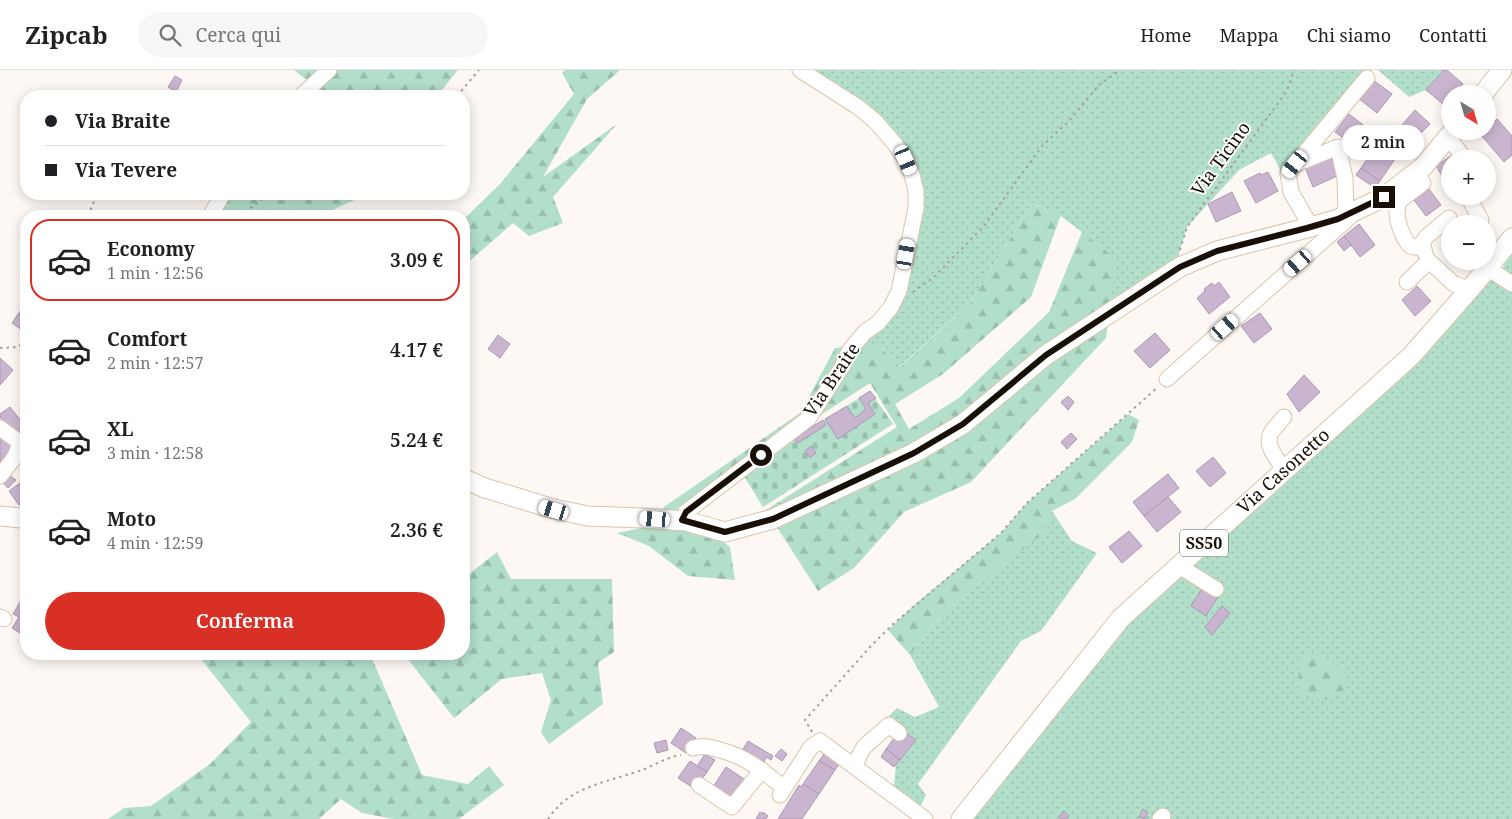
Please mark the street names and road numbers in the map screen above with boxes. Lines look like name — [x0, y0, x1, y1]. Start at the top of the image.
street label: Via Ticino — [1185, 117, 1255, 200]
street label: Via Braite — [798, 338, 865, 421]
street label: Via Casonetto — [1232, 422, 1334, 518]
road number: SS50 — [1180, 529, 1228, 556]

